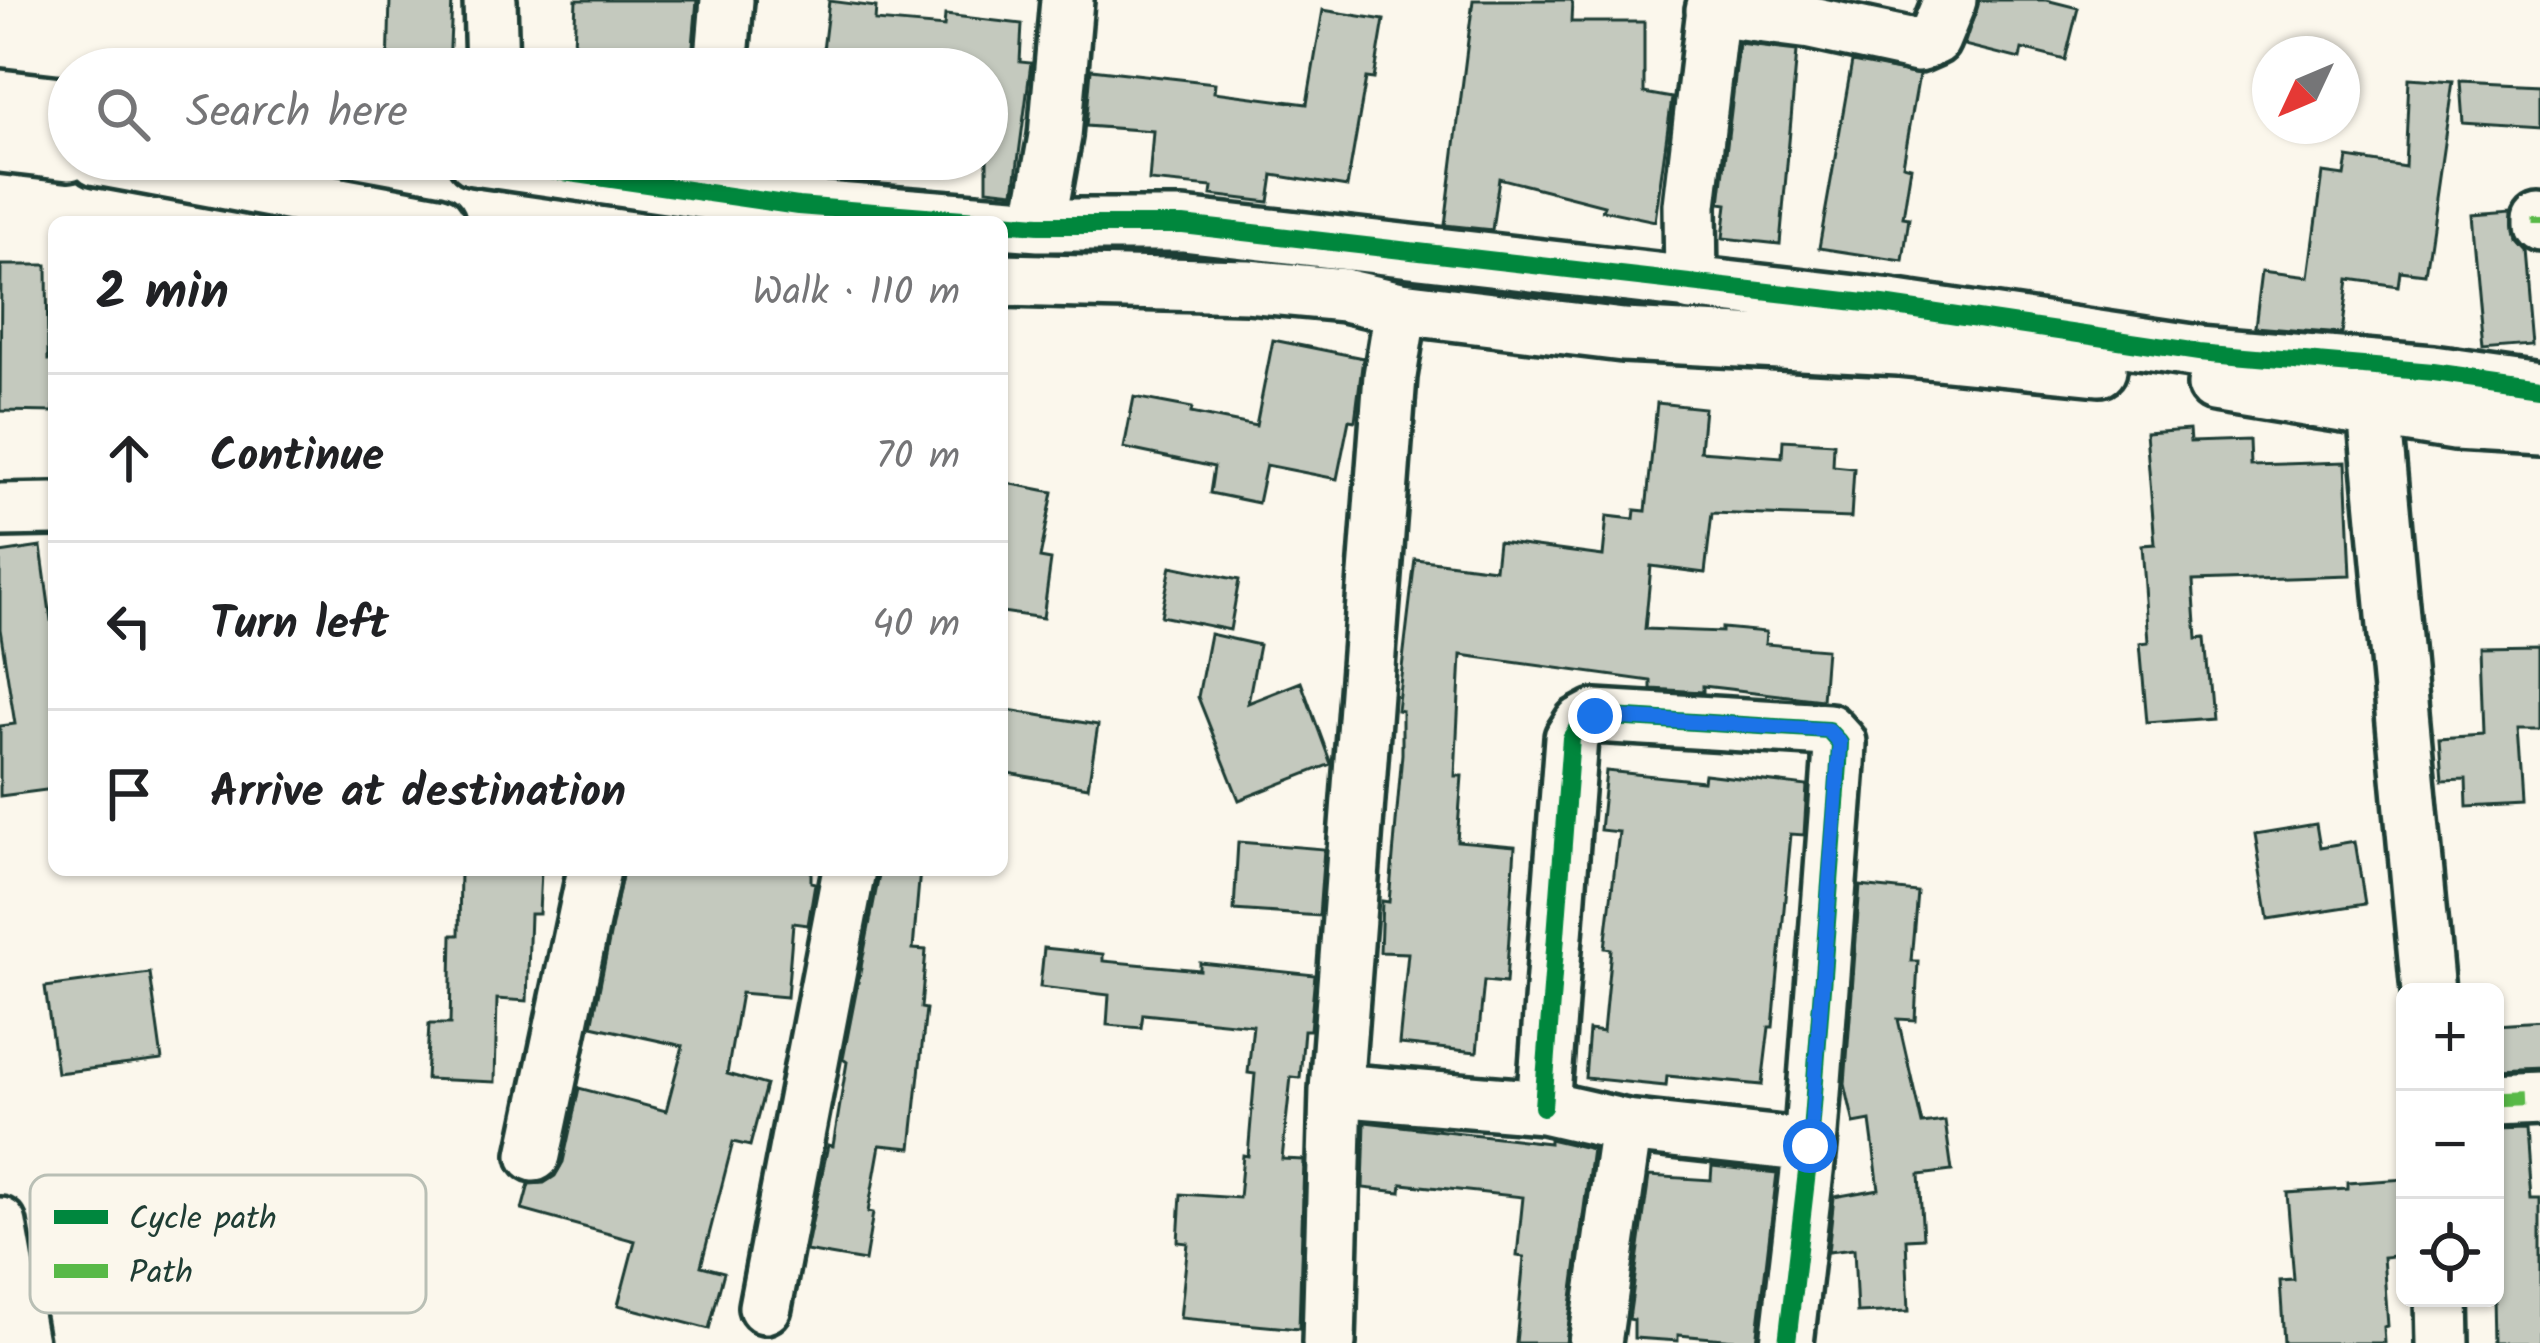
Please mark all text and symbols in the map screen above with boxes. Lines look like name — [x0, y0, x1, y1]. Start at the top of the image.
north arrow — [2252, 36, 2360, 144]
search box — [48, 48, 1008, 180]
text: Search here — [186, 78, 408, 150]
icon: search — [90, 81, 156, 147]
text: 2 min — [96, 254, 229, 335]
text: Walk · 110 m — [752, 263, 960, 325]
text: Continue — [210, 422, 384, 494]
icon: ahead — [96, 425, 162, 491]
text: 70 m — [876, 427, 960, 489]
text: Turn left — [210, 590, 389, 662]
icon: left — [96, 593, 162, 659]
text: 40 m — [872, 595, 960, 657]
route end — [1568, 689, 1622, 743]
text: Arrive at destination — [210, 758, 626, 830]
icon: arrive — [96, 761, 162, 827]
map controls — [2396, 983, 2504, 1307]
button: + — [2396, 983, 2504, 1091]
button: − — [2396, 1091, 2504, 1199]
route start — [1783, 1119, 1837, 1173]
legend — [30, 1175, 426, 1313]
text: Cycle path — [129, 1194, 277, 1247]
button: locate — [2396, 1199, 2504, 1307]
text: Path — [129, 1248, 193, 1301]

